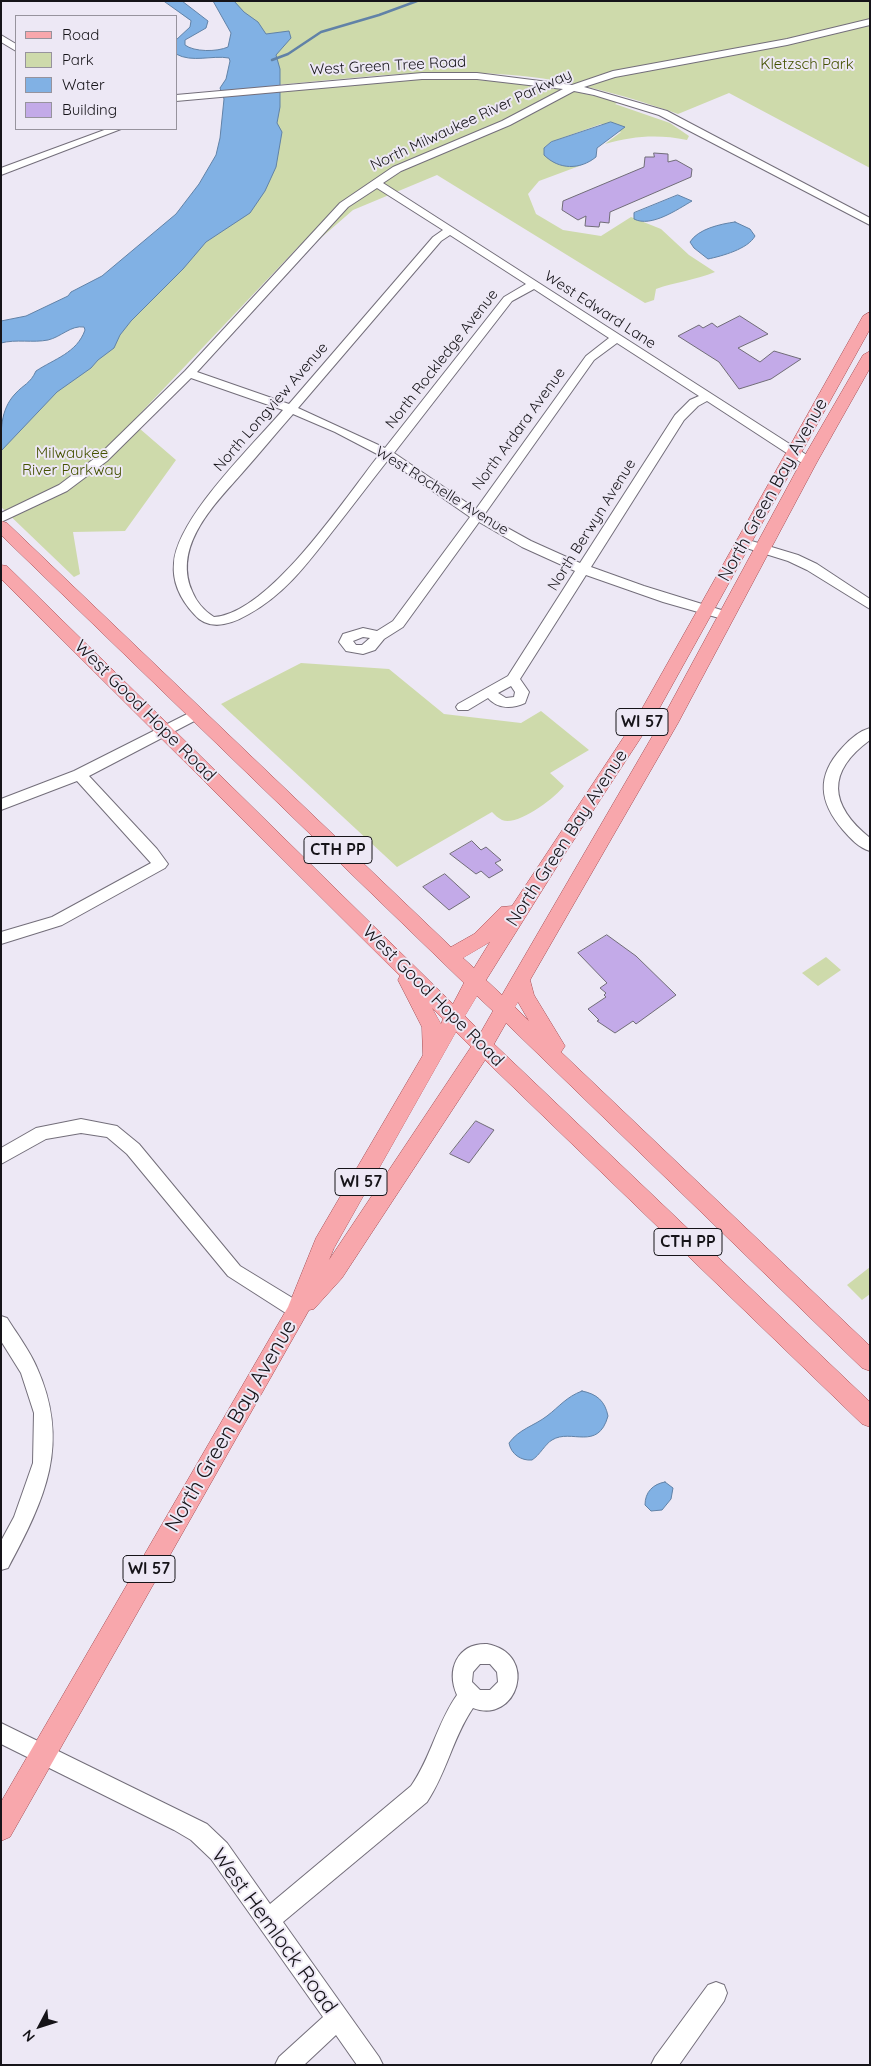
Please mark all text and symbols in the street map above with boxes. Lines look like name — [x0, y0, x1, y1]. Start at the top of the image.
legend — [15, 15, 178, 130]
text: Road — [62, 25, 99, 44]
text: Park — [62, 50, 94, 69]
street label: West Green Tree Road — [309, 53, 467, 79]
park label: Kletzsch Park — [760, 55, 854, 73]
street label: North Milwaukee River Parkway — [367, 65, 575, 175]
text: Water — [62, 75, 105, 94]
text: Building — [62, 100, 117, 119]
street label: West Edward Lane — [541, 267, 659, 353]
street label: North Rockledge Avenue — [382, 286, 502, 432]
street label: North Longview Avenue — [210, 339, 332, 475]
street label: North Ardara Avenue — [469, 364, 569, 494]
street label: North Green Bay Avenue — [714, 395, 832, 585]
street label: West Rochelle Avenue — [372, 443, 512, 539]
park label: Milwaukee River Parkway — [22, 444, 122, 479]
street label: North Berwyn Avenue — [544, 456, 640, 594]
street label: West Good Hope Road — [70, 636, 220, 786]
road number: WI 57 — [616, 709, 668, 736]
street label: North Green Bay Avenue — [502, 746, 632, 930]
road number: CTH PP — [304, 836, 372, 864]
street label: West Good Hope Road — [358, 921, 508, 1071]
road number: WI 57 — [335, 1168, 387, 1196]
road number: CTH PP — [654, 1228, 722, 1256]
street label: North Green Bay Avenue — [160, 1316, 302, 1536]
road number: WI 57 — [123, 1556, 175, 1582]
street label: West Hemlock Road — [206, 1844, 342, 2018]
north arrow — [15, 2001, 65, 2051]
text: N — [18, 2026, 39, 2045]

